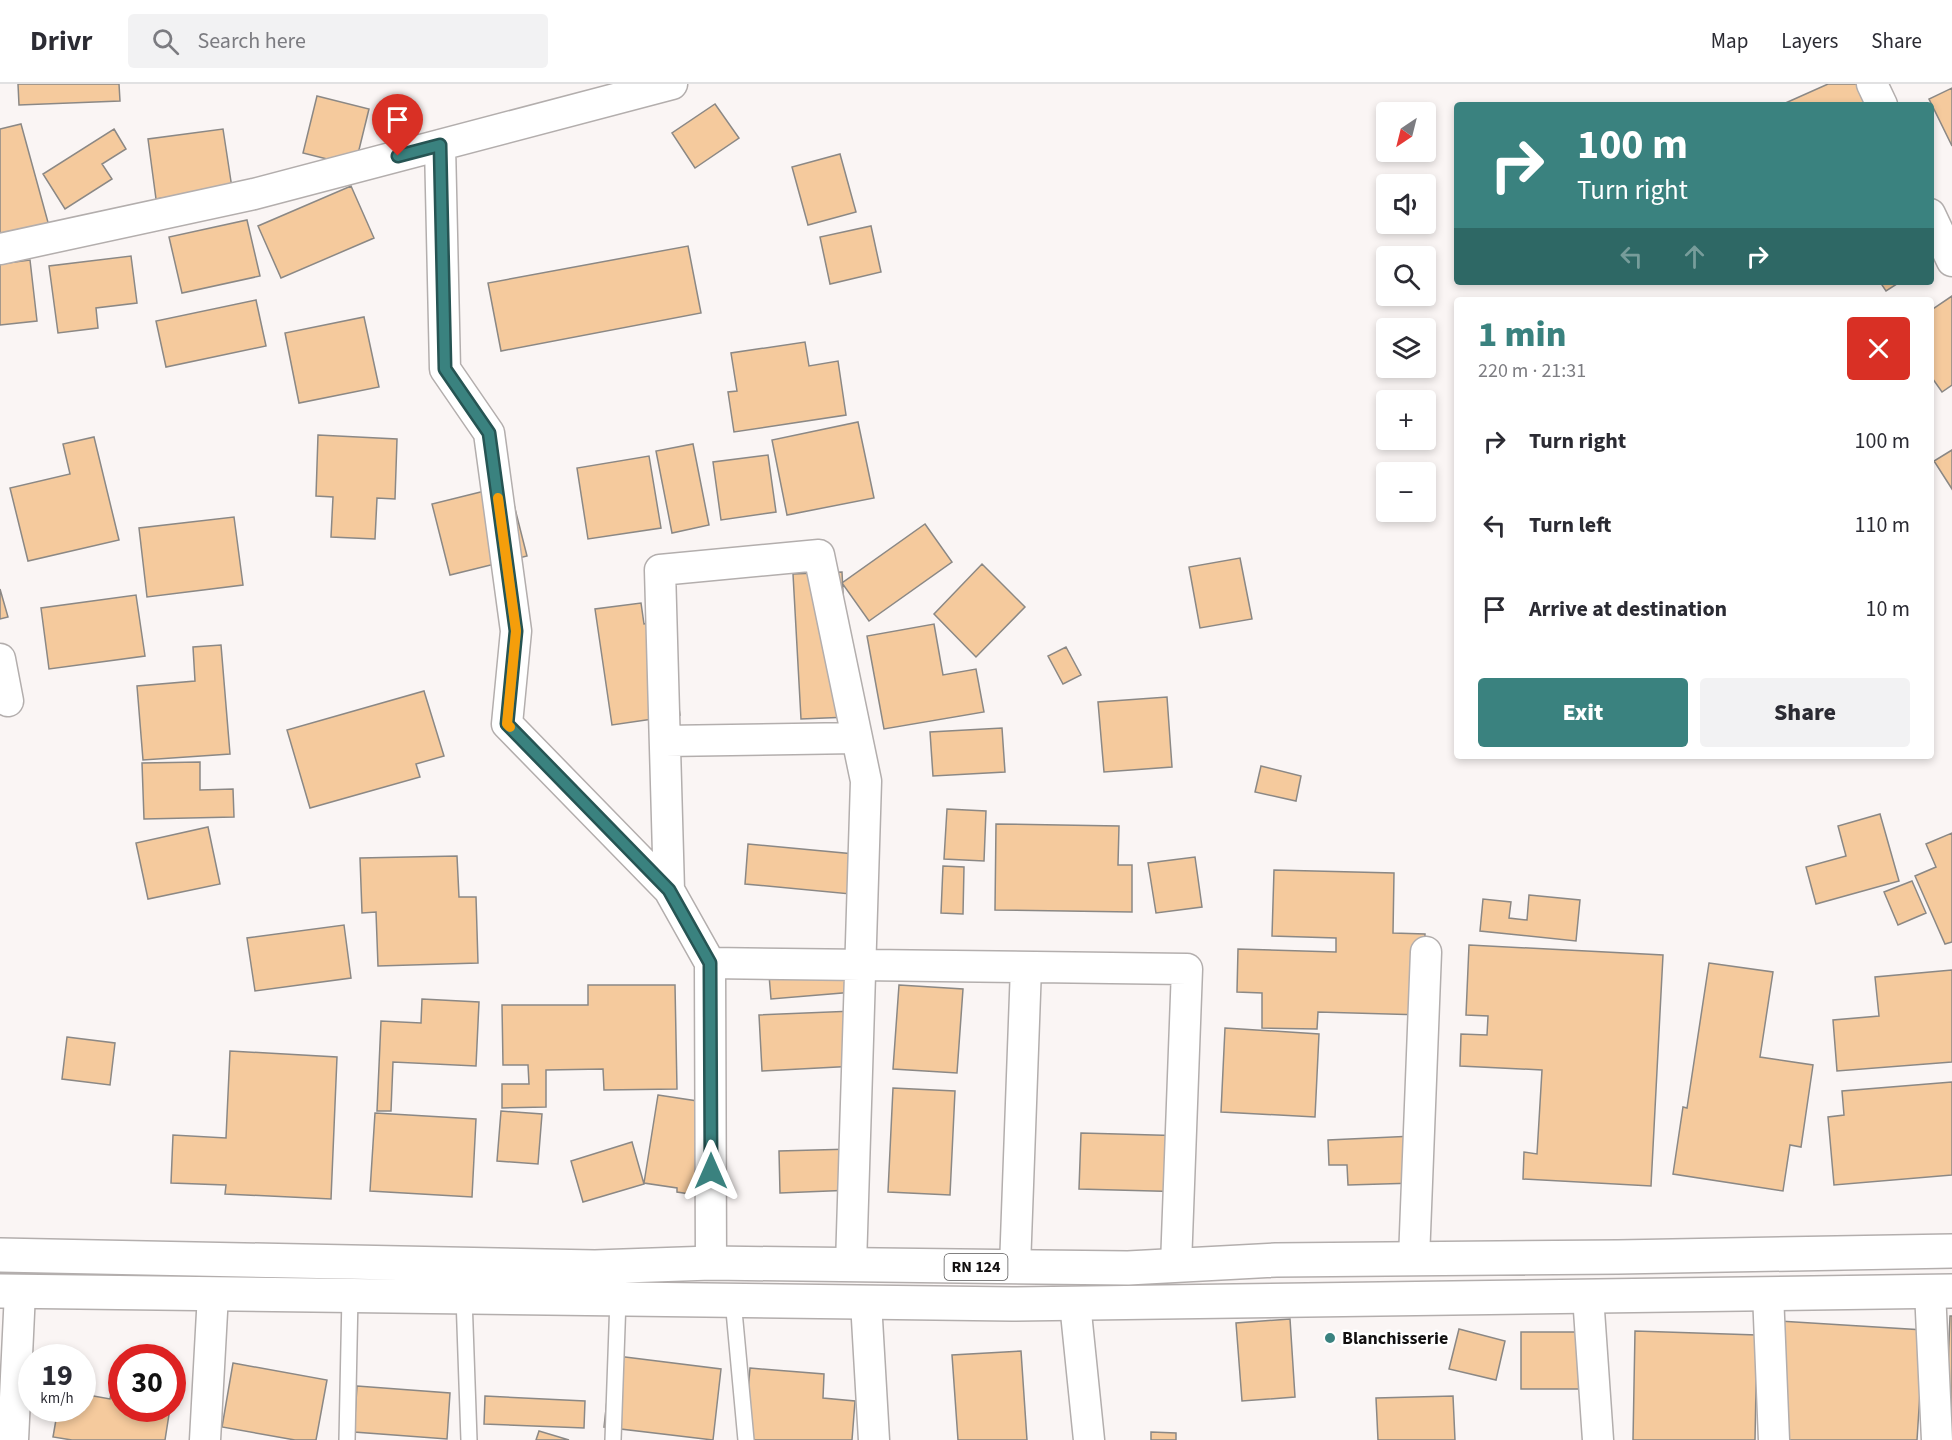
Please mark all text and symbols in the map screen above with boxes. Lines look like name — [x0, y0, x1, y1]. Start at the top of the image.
search box — [128, 14, 548, 68]
text: Drivr — [30, 21, 92, 61]
icon: search — [149, 25, 182, 58]
text: Search here — [197, 25, 306, 57]
text: Map — [1711, 26, 1748, 56]
text: Layers — [1781, 26, 1838, 56]
text: Share — [1871, 26, 1922, 56]
pin — [372, 94, 423, 156]
north arrow — [1376, 102, 1436, 162]
map controls — [1376, 102, 1436, 522]
icon: arrive — [381, 103, 414, 136]
text: 100 m — [1577, 115, 1688, 175]
icon: right — [1478, 126, 1556, 204]
text: Turn right — [1577, 171, 1688, 210]
button: sound — [1376, 174, 1436, 234]
icon: left — [1615, 240, 1648, 273]
icon: ahead — [1678, 240, 1711, 273]
icon: right — [1741, 240, 1774, 273]
button: search — [1376, 246, 1436, 306]
text: 1 min — [1478, 309, 1566, 360]
button: close — [1847, 317, 1910, 380]
button: layers — [1376, 318, 1436, 378]
text: 220 m · 21:31 — [1478, 357, 1586, 385]
button: + — [1376, 390, 1436, 450]
icon: right — [1478, 425, 1511, 458]
text: Turn right — [1529, 425, 1626, 457]
text: 100 m — [1855, 425, 1910, 457]
button: − — [1376, 462, 1436, 522]
icon: left — [1478, 509, 1511, 542]
text: Turn left — [1529, 509, 1611, 541]
text: 110 m — [1855, 509, 1910, 541]
icon: arrive — [1478, 593, 1511, 626]
text: Arrive at destination — [1529, 593, 1727, 625]
text: 10 m — [1865, 593, 1910, 625]
button: Exit — [1478, 678, 1688, 747]
button: Share — [1700, 678, 1910, 747]
position arrow — [679, 1139, 743, 1203]
road number: RN 124 — [944, 1254, 1008, 1280]
place label: Blanchisserie — [1342, 1326, 1448, 1351]
marker: Blanchisserie — [1323, 1331, 1337, 1345]
speed limit sign: 30 — [108, 1344, 186, 1422]
text: 19 — [41, 1354, 73, 1397]
text: km/h — [40, 1388, 74, 1409]

